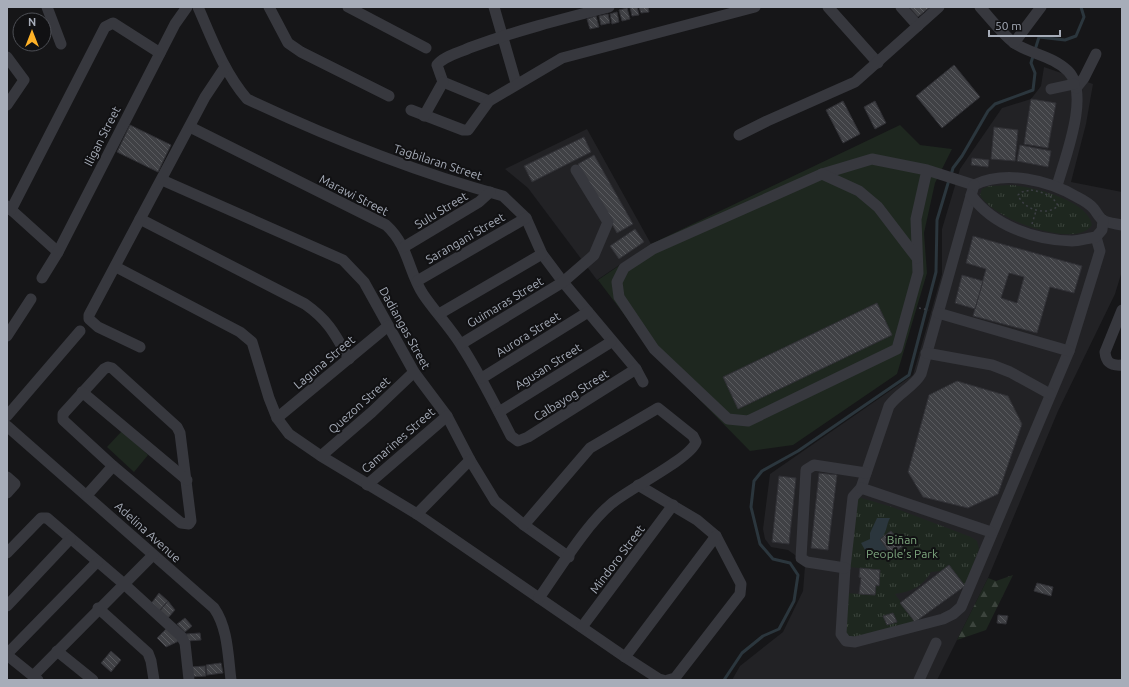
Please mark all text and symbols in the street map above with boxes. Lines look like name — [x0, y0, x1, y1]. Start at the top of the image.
north arrow — [12, 12, 52, 52]
scale bar — [989, 12, 1060, 38]
text: N — [28, 16, 36, 28]
text: 50 m — [995, 19, 1022, 32]
street label: Iligan Street — [81, 104, 123, 168]
street label: Tagbilaran Street — [392, 142, 484, 183]
street label: Marawi Street — [317, 172, 391, 218]
street label: Sulu Street — [412, 189, 470, 231]
street label: Sarangani Street — [423, 210, 507, 266]
street label: Guimaras Street — [465, 274, 546, 330]
street label: Dadiangas Street — [377, 285, 433, 372]
street label: Aurora Street — [494, 309, 563, 359]
street label: Laguna Street — [291, 333, 357, 391]
street label: Agusan Street — [512, 340, 584, 392]
street label: Calbayog Street — [531, 367, 611, 423]
street label: Quezon Street — [326, 374, 393, 436]
street label: Camarines Street — [359, 405, 437, 475]
street label: Adelina Avenue — [113, 499, 183, 565]
street label: Mindoro Street — [587, 522, 647, 596]
park label: Biñan People's Park — [866, 533, 938, 560]

